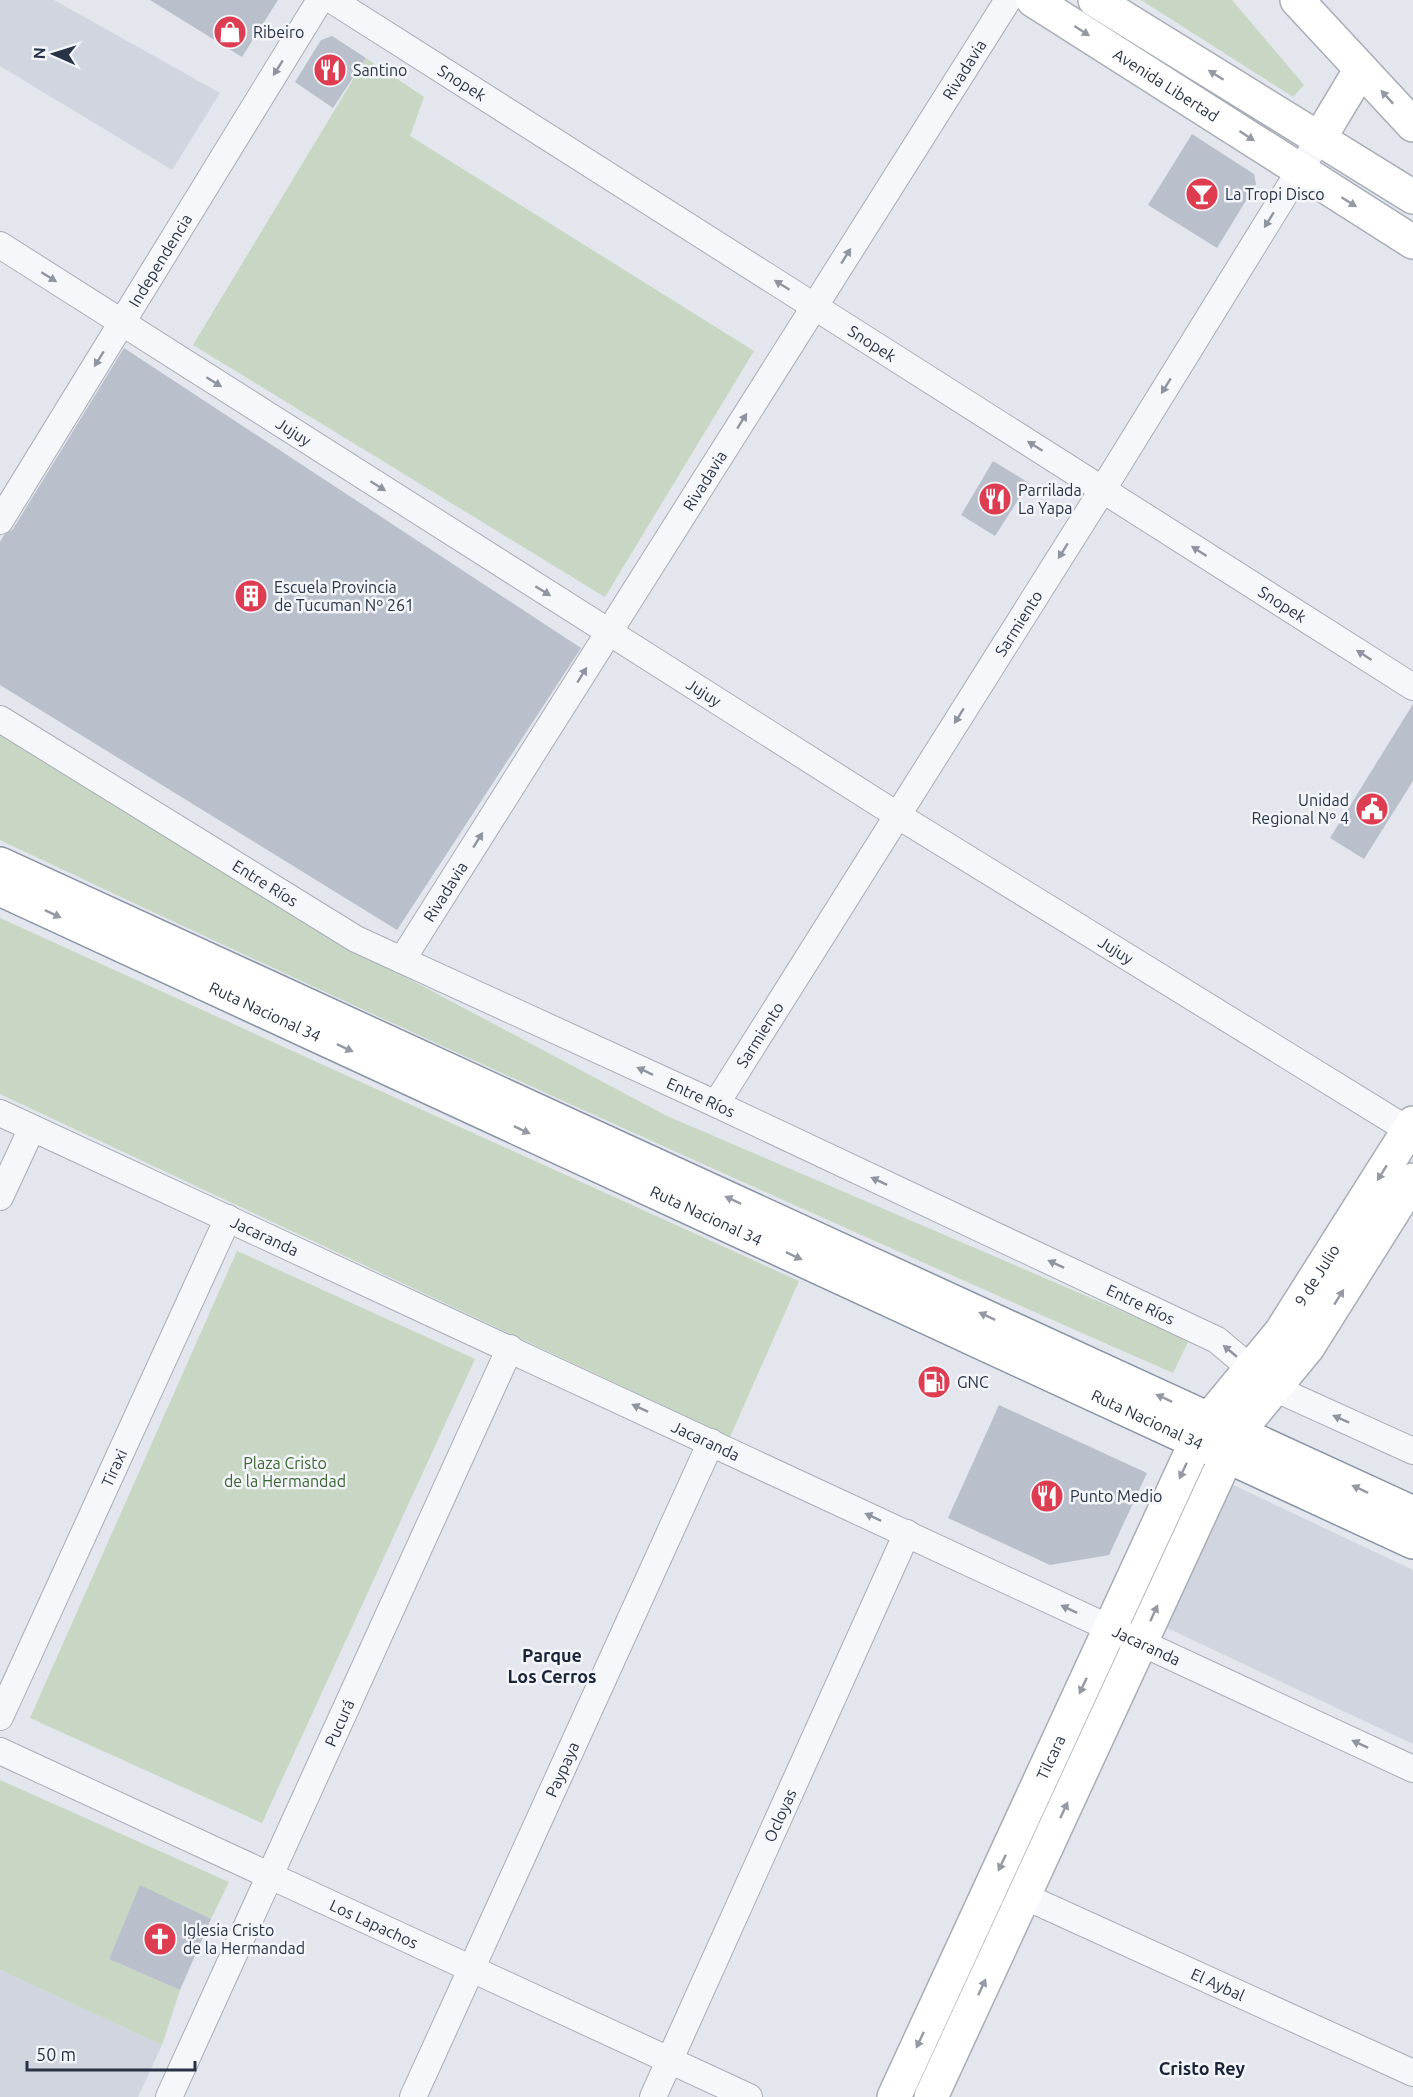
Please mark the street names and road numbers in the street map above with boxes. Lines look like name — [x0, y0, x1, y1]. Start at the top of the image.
street label: Rivadavia — [938, 36, 990, 103]
street label: Avenida Libertad — [1110, 45, 1222, 125]
street label: Snopek — [435, 61, 489, 104]
street label: Independencia — [125, 210, 195, 310]
street label: Snopek — [845, 321, 899, 365]
street label: Jujuy — [273, 414, 315, 450]
street label: Rivadavia — [679, 447, 730, 514]
street label: Snopek — [1255, 582, 1310, 626]
street label: Sarmiento — [991, 587, 1046, 659]
street label: Jujuy — [683, 675, 725, 710]
street label: Entre Ríos — [230, 856, 301, 910]
street label: Rivadavia — [420, 858, 471, 925]
street label: Jujuy — [1095, 932, 1137, 968]
street label: Ruta Nacional 34 — [206, 978, 324, 1045]
street label: Sarmiento — [732, 998, 787, 1071]
street label: Entre Ríos — [664, 1074, 738, 1121]
street label: Ruta Nacional 34 — [648, 1182, 765, 1249]
street label: Jacaranda — [228, 1212, 302, 1259]
street label: 9 de Julio — [1291, 1241, 1343, 1309]
street label: Entre Ríos — [1104, 1280, 1178, 1328]
street label: Ruta Nacional 34 — [1089, 1386, 1206, 1453]
street label: Jacaranda — [669, 1417, 742, 1464]
street label: Tiraxi — [97, 1446, 130, 1489]
street label: Jacaranda — [1110, 1622, 1183, 1669]
street label: Pucurá — [321, 1697, 358, 1749]
street label: Tilcara — [1033, 1732, 1069, 1783]
street label: Paypaya — [542, 1739, 582, 1800]
street label: Ocloyas — [760, 1786, 800, 1845]
street label: Los Lapachos — [327, 1896, 421, 1952]
street label: El Aybal — [1188, 1964, 1247, 2004]

